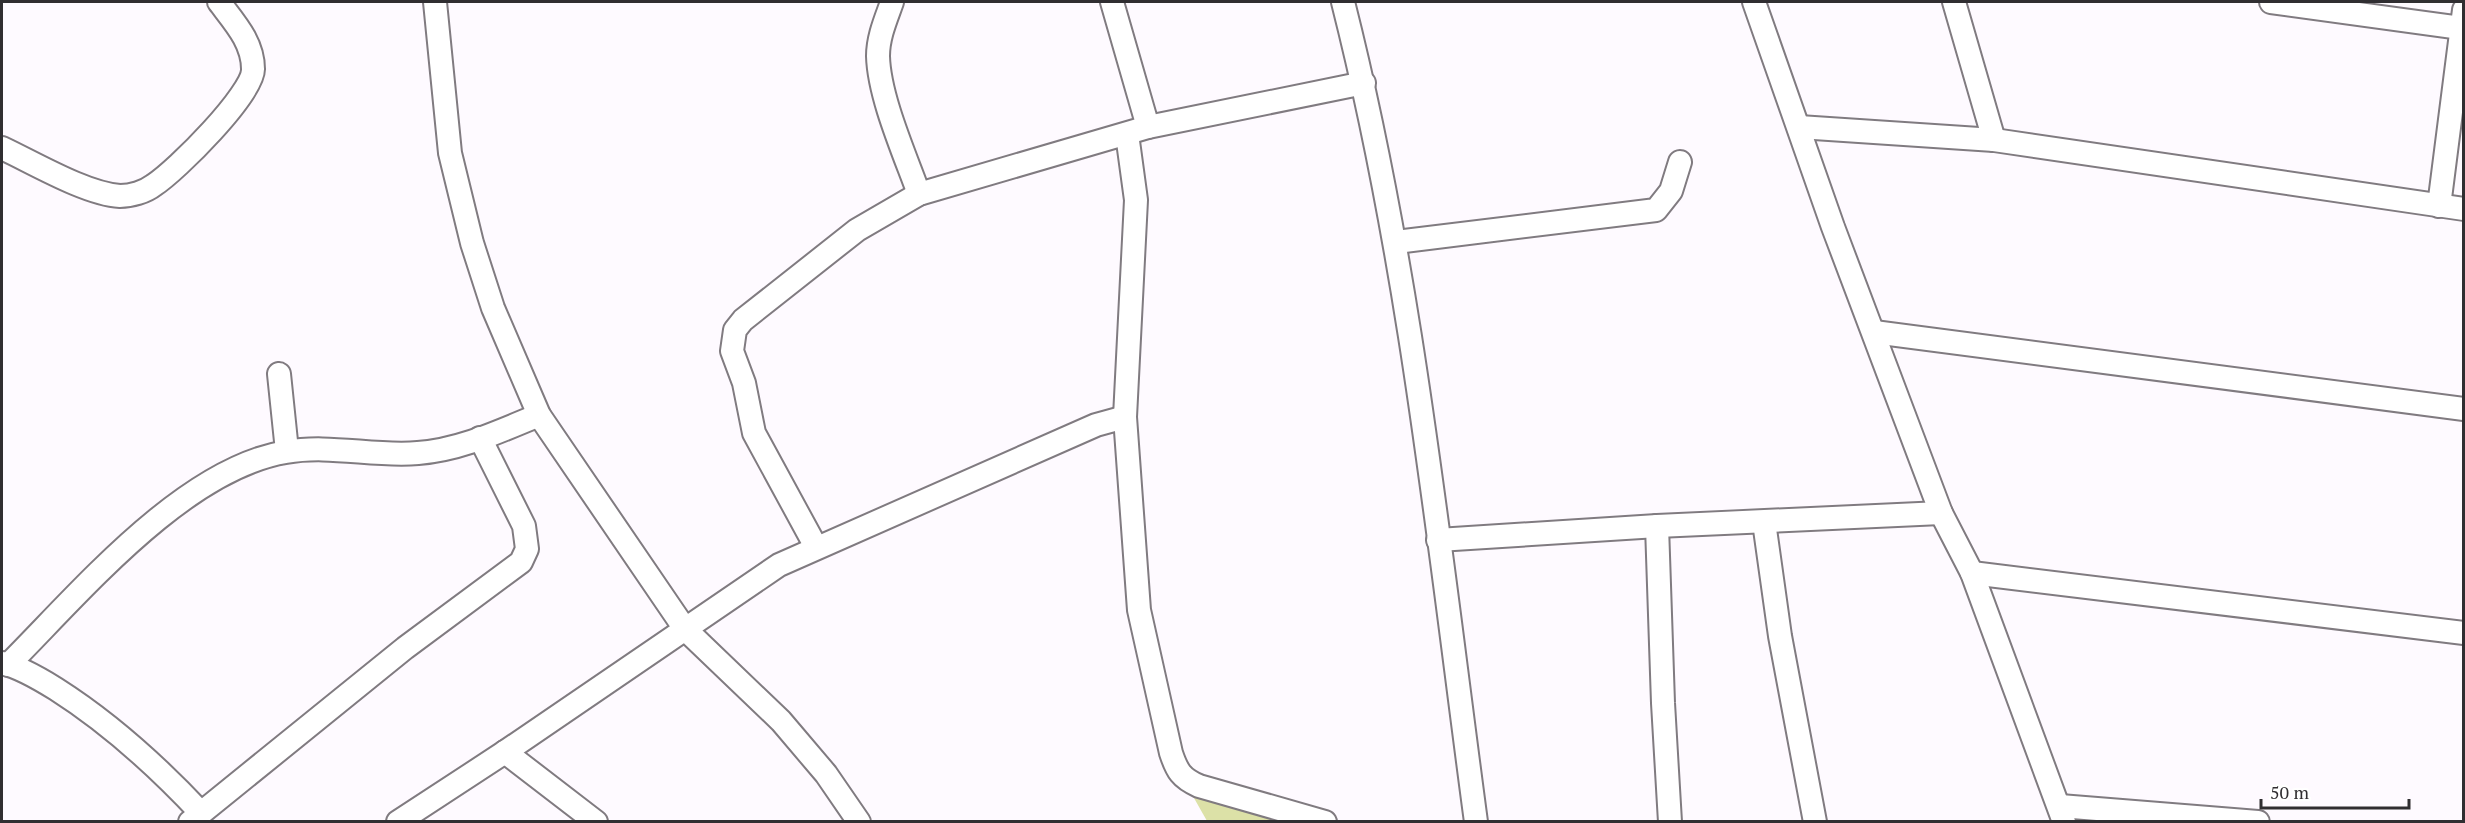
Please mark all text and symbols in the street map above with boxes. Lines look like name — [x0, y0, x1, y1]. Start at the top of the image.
scale bar — [2261, 772, 2410, 810]
text: 50 m — [2270, 780, 2310, 804]

